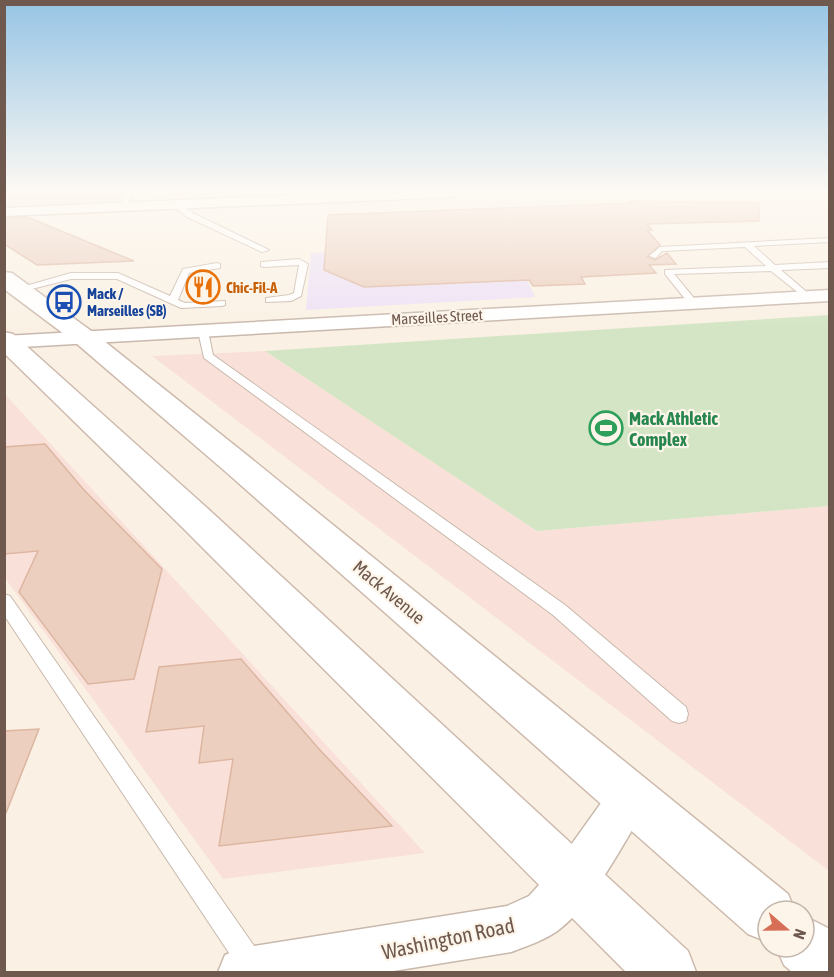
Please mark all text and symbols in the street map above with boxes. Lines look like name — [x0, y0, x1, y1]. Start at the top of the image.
restaurant icon: Chic-Fil-A — [185, 269, 221, 305]
place label: Chic-Fil-A — [226, 279, 278, 296]
bus stop icon: Mack / Marseilles (SB) — [46, 284, 82, 320]
place label: Mack / Marseilles (SB) — [87, 285, 167, 319]
street label: Marseilles Street — [391, 306, 483, 328]
place label: Mack Athletic Complex — [629, 408, 718, 450]
sports icon: Mack Athletic Complex — [588, 410, 624, 446]
street label: Mack Avenue — [349, 556, 429, 628]
north arrow — [756, 899, 816, 959]
street label: Washington Road — [380, 912, 516, 964]
text: N — [790, 927, 810, 942]

